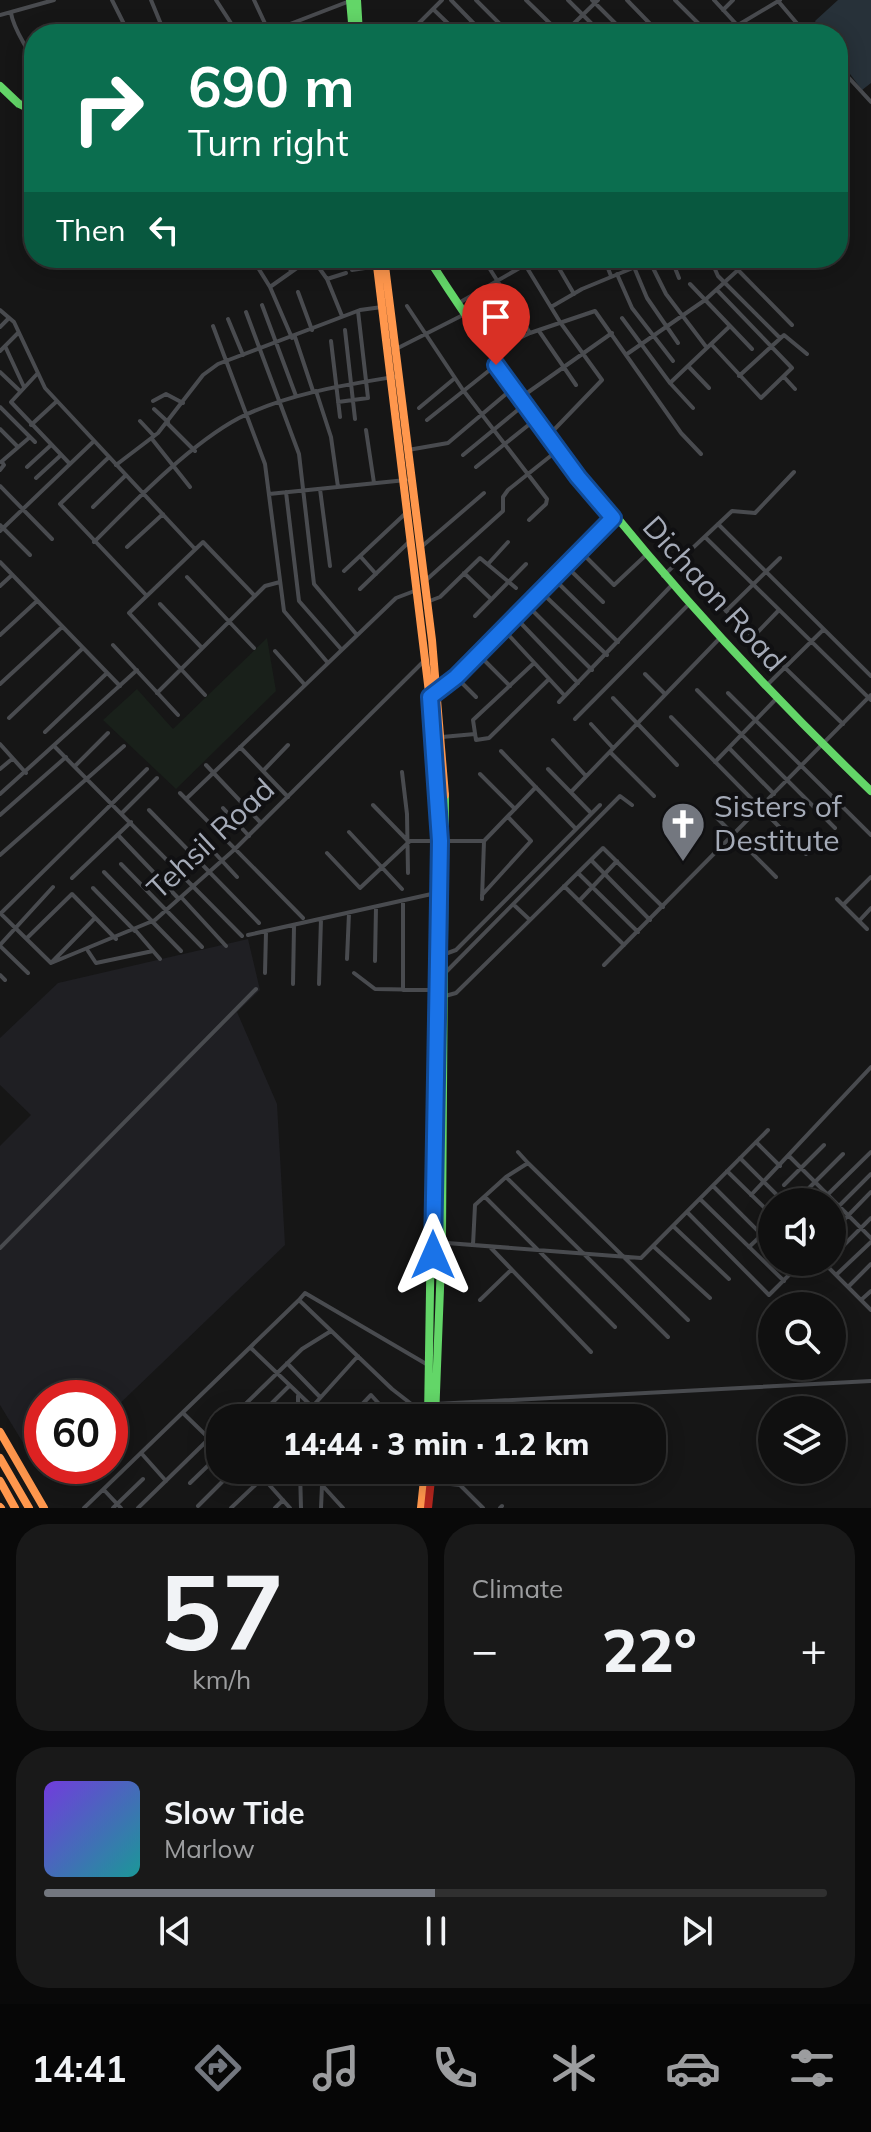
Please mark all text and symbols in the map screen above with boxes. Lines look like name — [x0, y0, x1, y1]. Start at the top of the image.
text: 690 m — [188, 51, 355, 121]
icon: right — [56, 56, 160, 160]
text: Turn right — [188, 120, 349, 165]
icon: left — [142, 208, 186, 252]
text: Then — [56, 211, 126, 249]
pin — [462, 283, 530, 365]
icon: arrive — [474, 295, 518, 339]
street label: Dichaon Road — [635, 508, 794, 679]
street label: Tehsil Road — [139, 770, 282, 907]
place label: Sisters of Destitute — [714, 787, 843, 859]
church icon: Sisters of Destitute — [659, 800, 707, 863]
map controls — [758, 1188, 846, 1484]
button: sound — [758, 1188, 846, 1276]
position arrow — [391, 1213, 475, 1297]
button: search — [758, 1292, 846, 1380]
speed limit sign: 60 — [24, 1380, 128, 1484]
button: layers — [758, 1396, 846, 1484]
text: 14:44 · 3 min · 1.2 km — [283, 1425, 589, 1463]
text: 57 — [159, 1545, 284, 1676]
text: Climate — [472, 1572, 563, 1605]
text: 22° — [602, 1612, 697, 1687]
text: − — [472, 1622, 498, 1677]
text: + — [801, 1622, 827, 1677]
text: km/h — [192, 1663, 251, 1696]
text: Slow Tide — [164, 1794, 305, 1832]
text: Marlow — [164, 1832, 255, 1865]
icon: previous — [153, 1909, 197, 1953]
icon: pause — [414, 1909, 458, 1953]
icon: next — [675, 1909, 719, 1953]
icon: directions — [190, 2040, 246, 2096]
icon: music — [308, 2040, 364, 2096]
icon: phone — [427, 2040, 483, 2096]
icon: climate — [546, 2040, 602, 2096]
icon: car — [665, 2040, 721, 2096]
icon: filters — [784, 2040, 840, 2096]
text: 14:41 — [31, 2046, 127, 2091]

